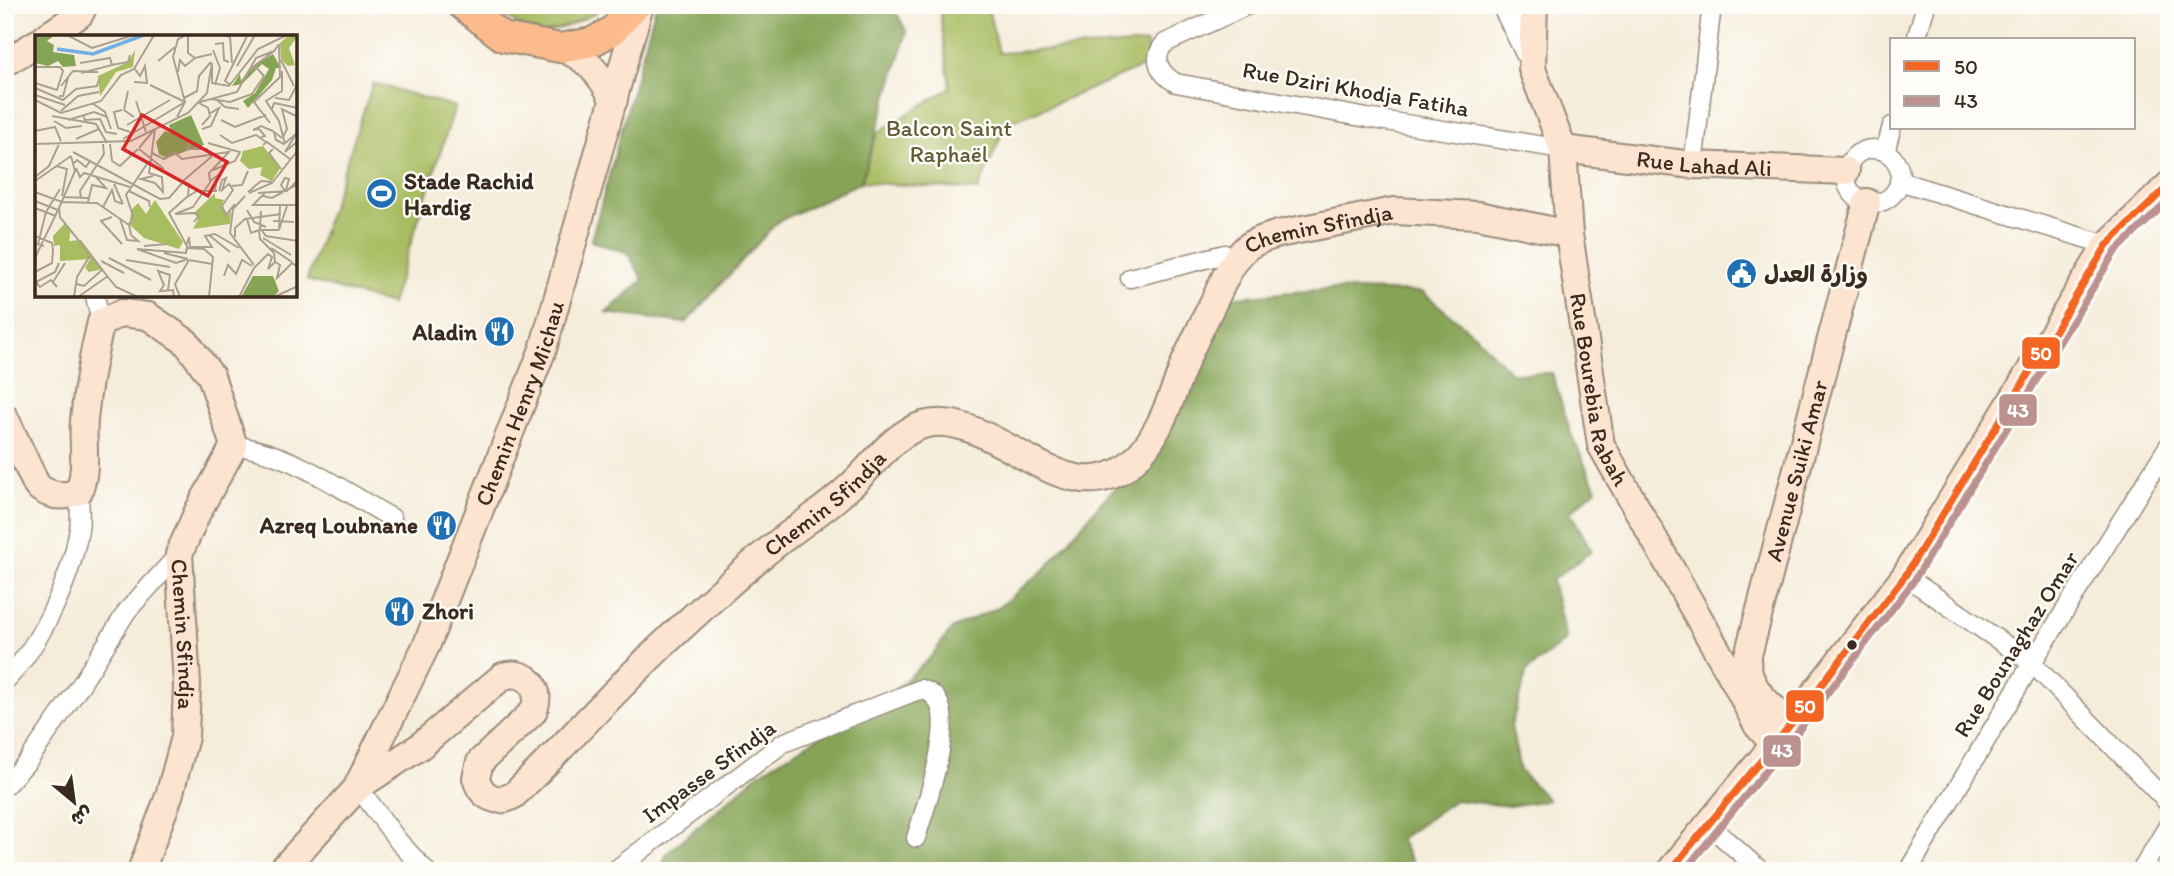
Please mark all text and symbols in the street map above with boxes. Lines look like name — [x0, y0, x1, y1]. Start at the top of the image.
inset map — [35, 35, 298, 298]
legend — [1890, 38, 2136, 130]
text: 50 — [1954, 54, 1978, 79]
street label: Rue Dziri Khodja Fatiha — [1241, 55, 1471, 123]
text: 43 — [1954, 88, 1978, 113]
park label: Balcon Saint Raphaël — [886, 114, 1012, 168]
street label: Rue Lahad Ali — [1635, 144, 1772, 182]
place label: Stade Rachid Hardig — [404, 167, 534, 221]
sports icon: Stade Rachid Hardig — [364, 177, 398, 211]
street label: Chemin Sfindja — [1239, 198, 1395, 260]
public building icon: وزارة العدل — [1724, 257, 1758, 291]
place label: وزارة العدل — [1764, 260, 1868, 289]
street label: Rue Bourebia Rabah — [1564, 291, 1636, 491]
street label: Chemin Henry Michau — [469, 297, 570, 510]
restaurant icon: Aladin — [483, 315, 517, 349]
place label: Aladin — [412, 318, 478, 346]
line badge: 50 — [2021, 336, 2061, 370]
text: 50 — [2030, 342, 2052, 365]
street label: Avenue Suiki Amar — [1759, 377, 1834, 564]
line badge: 43 — [1998, 393, 2038, 427]
text: 43 — [2007, 399, 2029, 422]
street label: Chemin Sfindja — [758, 444, 892, 562]
restaurant icon: Azreq Loubnane — [424, 508, 458, 542]
place label: Azreq Loubnane — [259, 511, 418, 539]
street label: Rue Bounaghaz Omar — [1947, 546, 2085, 742]
street label: Chemin Sfindja — [165, 558, 201, 710]
restaurant icon: Zhori — [382, 594, 416, 628]
place label: Zhori — [422, 597, 474, 625]
unlabelled marker — [1845, 638, 1859, 652]
line badge: 50 — [1785, 689, 1825, 723]
text: 50 — [1794, 695, 1816, 718]
street label: Impasse Sfindja — [637, 713, 781, 829]
line badge: 43 — [1762, 734, 1802, 768]
text: 43 — [1771, 739, 1793, 762]
north arrow — [38, 768, 108, 838]
text: ش — [67, 801, 97, 832]

